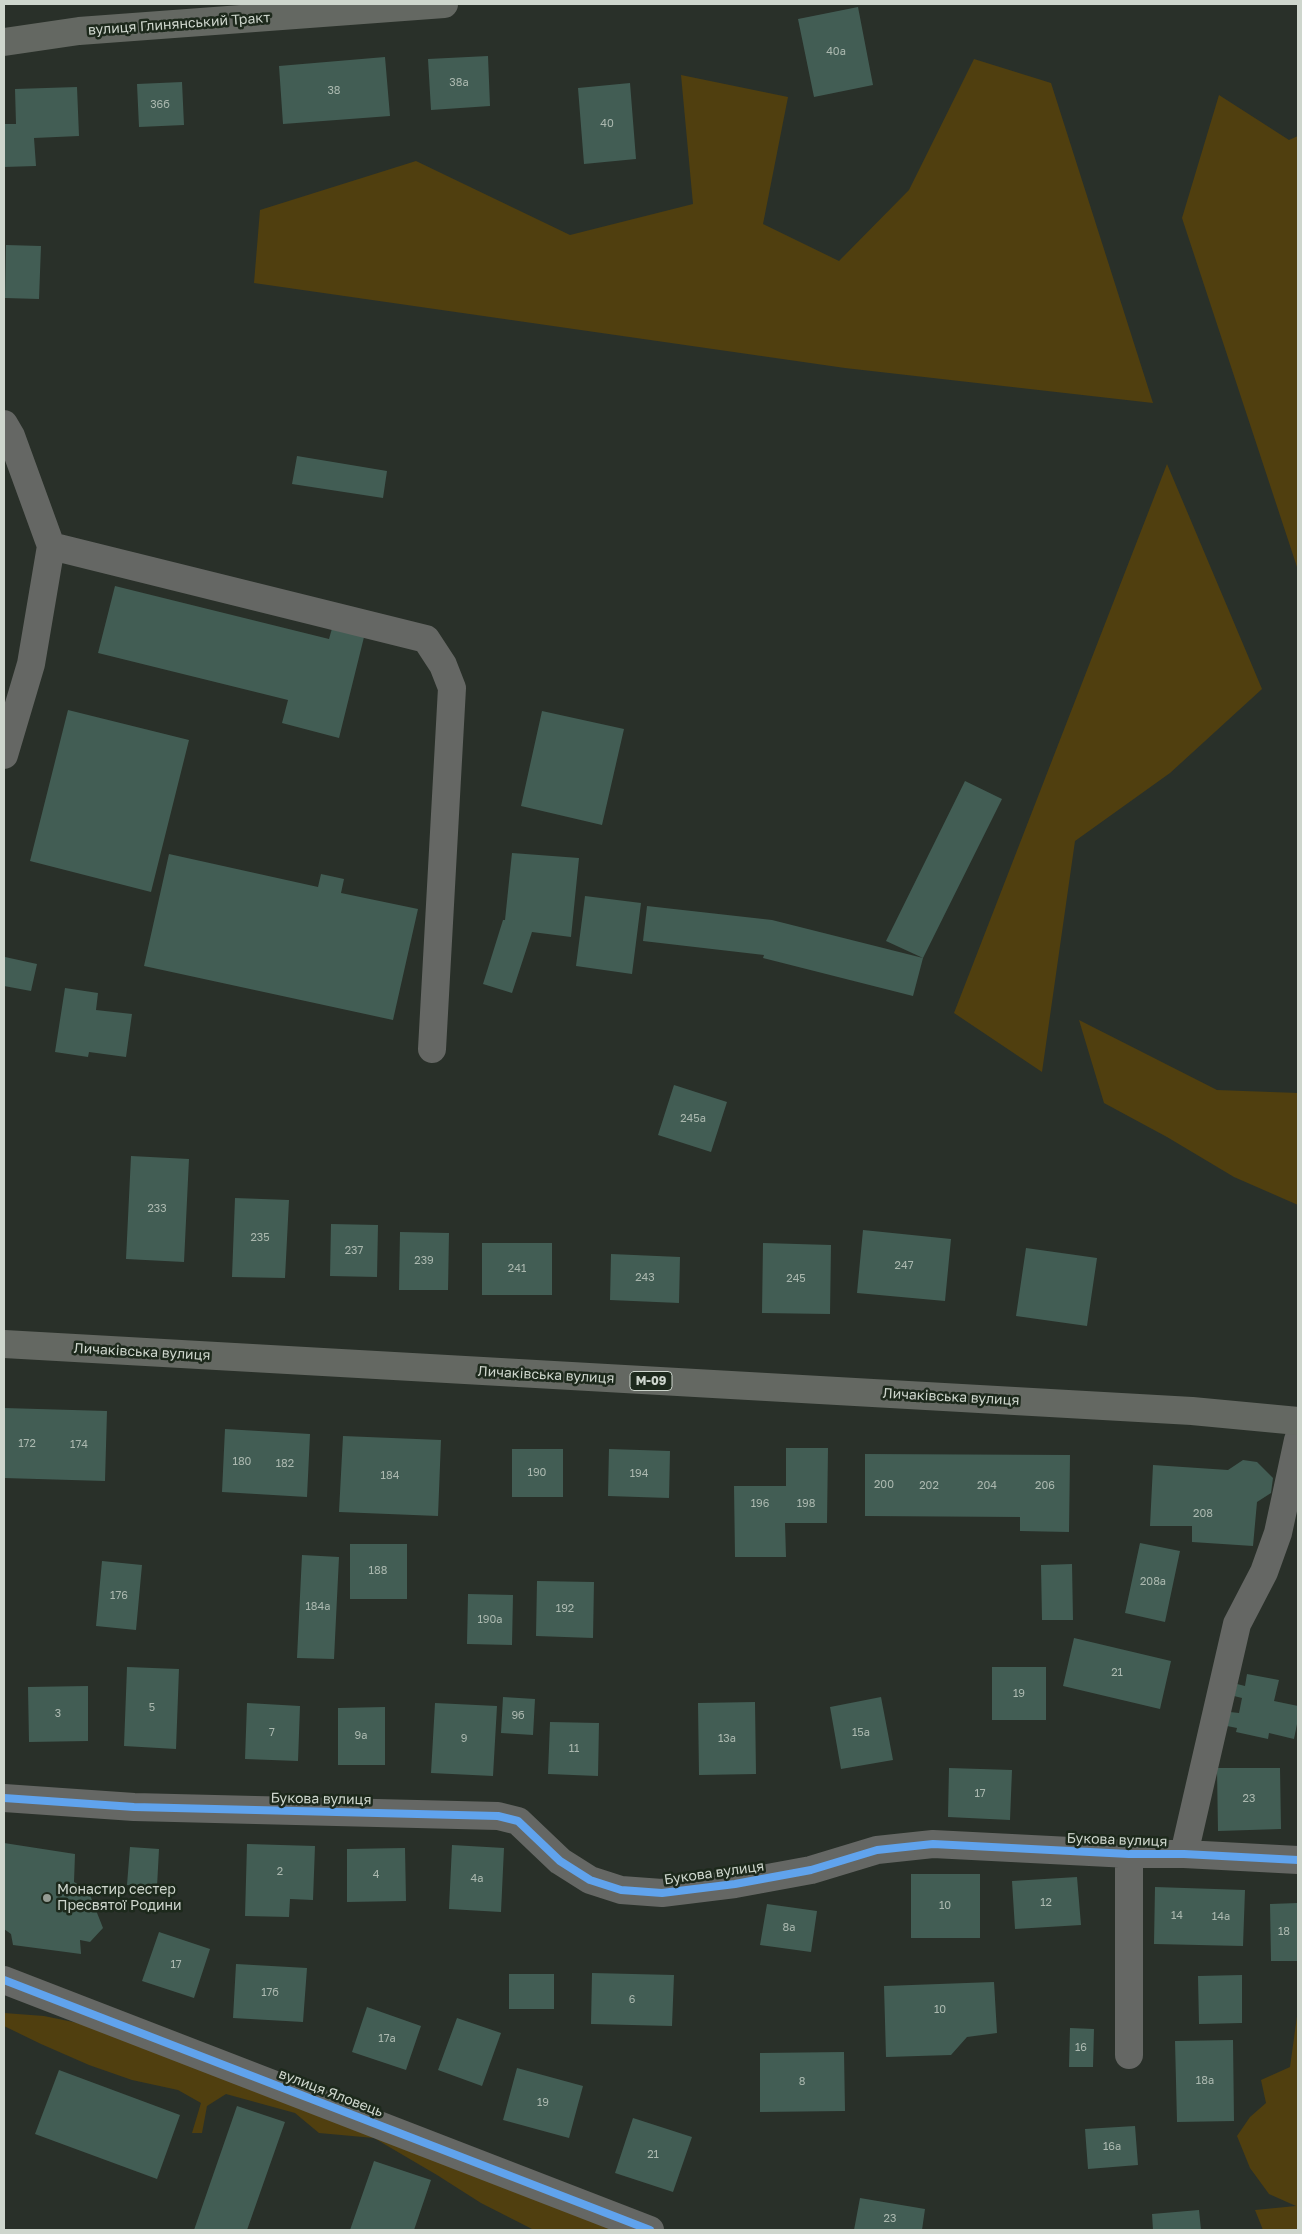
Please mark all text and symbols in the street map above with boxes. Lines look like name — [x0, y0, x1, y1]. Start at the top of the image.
street label: вулиця Глинянський Тракт — [87, 9, 271, 39]
house number: 40а — [826, 45, 846, 59]
house number: 38а — [449, 76, 469, 90]
house number: 38 — [327, 84, 341, 98]
house number: 36б — [150, 98, 170, 112]
house number: 40 — [600, 117, 614, 131]
house number: 245а — [680, 1112, 706, 1126]
house number: 233 — [147, 1202, 167, 1216]
house number: 235 — [250, 1231, 270, 1245]
house number: 237 — [345, 1244, 363, 1258]
house number: 239 — [414, 1254, 434, 1268]
house number: 247 — [895, 1259, 913, 1273]
house number: 241 — [508, 1262, 526, 1276]
house number: 243 — [635, 1271, 655, 1285]
house number: 245 — [786, 1272, 806, 1286]
street label: Личаківська вулиця — [73, 1340, 211, 1364]
street label: Личаківська вулиця — [477, 1363, 615, 1387]
road number: М-09 — [630, 1372, 672, 1390]
street label: Личаківська вулиця — [882, 1385, 1020, 1409]
house number: 172 — [18, 1437, 36, 1451]
house number: 174 — [70, 1438, 88, 1452]
house number: 180 — [233, 1455, 251, 1469]
house number: 182 — [276, 1457, 294, 1471]
house number: 190 — [528, 1466, 546, 1480]
house number: 194 — [630, 1467, 648, 1481]
house number: 184 — [381, 1469, 399, 1483]
house number: 200 — [874, 1478, 894, 1492]
house number: 202 — [919, 1479, 939, 1493]
house number: 204 — [977, 1479, 997, 1493]
house number: 206 — [1035, 1479, 1055, 1493]
house number: 196 — [751, 1497, 769, 1511]
house number: 198 — [797, 1497, 815, 1511]
house number: 208 — [1193, 1507, 1213, 1521]
house number: 188 — [369, 1564, 387, 1578]
house number: 208а — [1140, 1575, 1166, 1589]
house number: 176 — [110, 1589, 128, 1603]
house number: 184а — [306, 1600, 330, 1614]
house number: 192 — [556, 1602, 574, 1616]
house number: 190а — [477, 1613, 503, 1627]
house number: 21 — [1111, 1666, 1123, 1680]
house number: 19 — [1013, 1687, 1025, 1701]
house number: 5 — [149, 1701, 155, 1715]
house number: 3 — [55, 1707, 61, 1721]
house number: 9б — [511, 1709, 525, 1723]
house number: 7 — [269, 1726, 275, 1740]
house number: 15а — [852, 1726, 870, 1740]
house number: 9а — [355, 1729, 367, 1743]
house number: 9 — [461, 1732, 467, 1746]
house number: 13а — [718, 1732, 736, 1746]
house number: 11 — [569, 1742, 579, 1756]
house number: 17 — [974, 1787, 986, 1801]
street label: Букова вулиця — [270, 1790, 372, 1808]
house number: 23 — [1243, 1792, 1255, 1806]
street label: Букова вулиця — [1066, 1830, 1168, 1850]
street label: Букова вулиця — [663, 1858, 765, 1888]
house number: 2 — [277, 1865, 283, 1879]
house number: 4 — [373, 1868, 379, 1882]
house number: 4а — [471, 1872, 483, 1886]
place label: Монастир сестер Пресвятої Родини — [57, 1882, 182, 1914]
marker: Монастир сестер Пресвятої Родини — [41, 1892, 53, 1904]
house number: 12 — [1040, 1896, 1052, 1910]
house number: 10 — [939, 1899, 951, 1913]
house number: 14 — [1171, 1909, 1183, 1923]
house number: 14а — [1212, 1910, 1230, 1924]
house number: 8а — [783, 1921, 795, 1935]
house number: 18 — [1278, 1925, 1290, 1939]
house number: 17 — [170, 1958, 182, 1972]
house number: 17б — [261, 1986, 279, 2000]
house number: 6 — [629, 1993, 635, 2007]
house number: 10 — [934, 2003, 946, 2017]
house number: 17а — [378, 2032, 396, 2046]
house number: 16 — [1075, 2041, 1087, 2055]
street label: вулиця Яловець — [276, 2065, 386, 2121]
house number: 18а — [1196, 2074, 1214, 2088]
house number: 8 — [799, 2075, 805, 2089]
house number: 19 — [537, 2096, 549, 2110]
house number: 16а — [1103, 2140, 1121, 2154]
house number: 21 — [647, 2148, 659, 2162]
house number: 23 — [884, 2212, 896, 2226]

